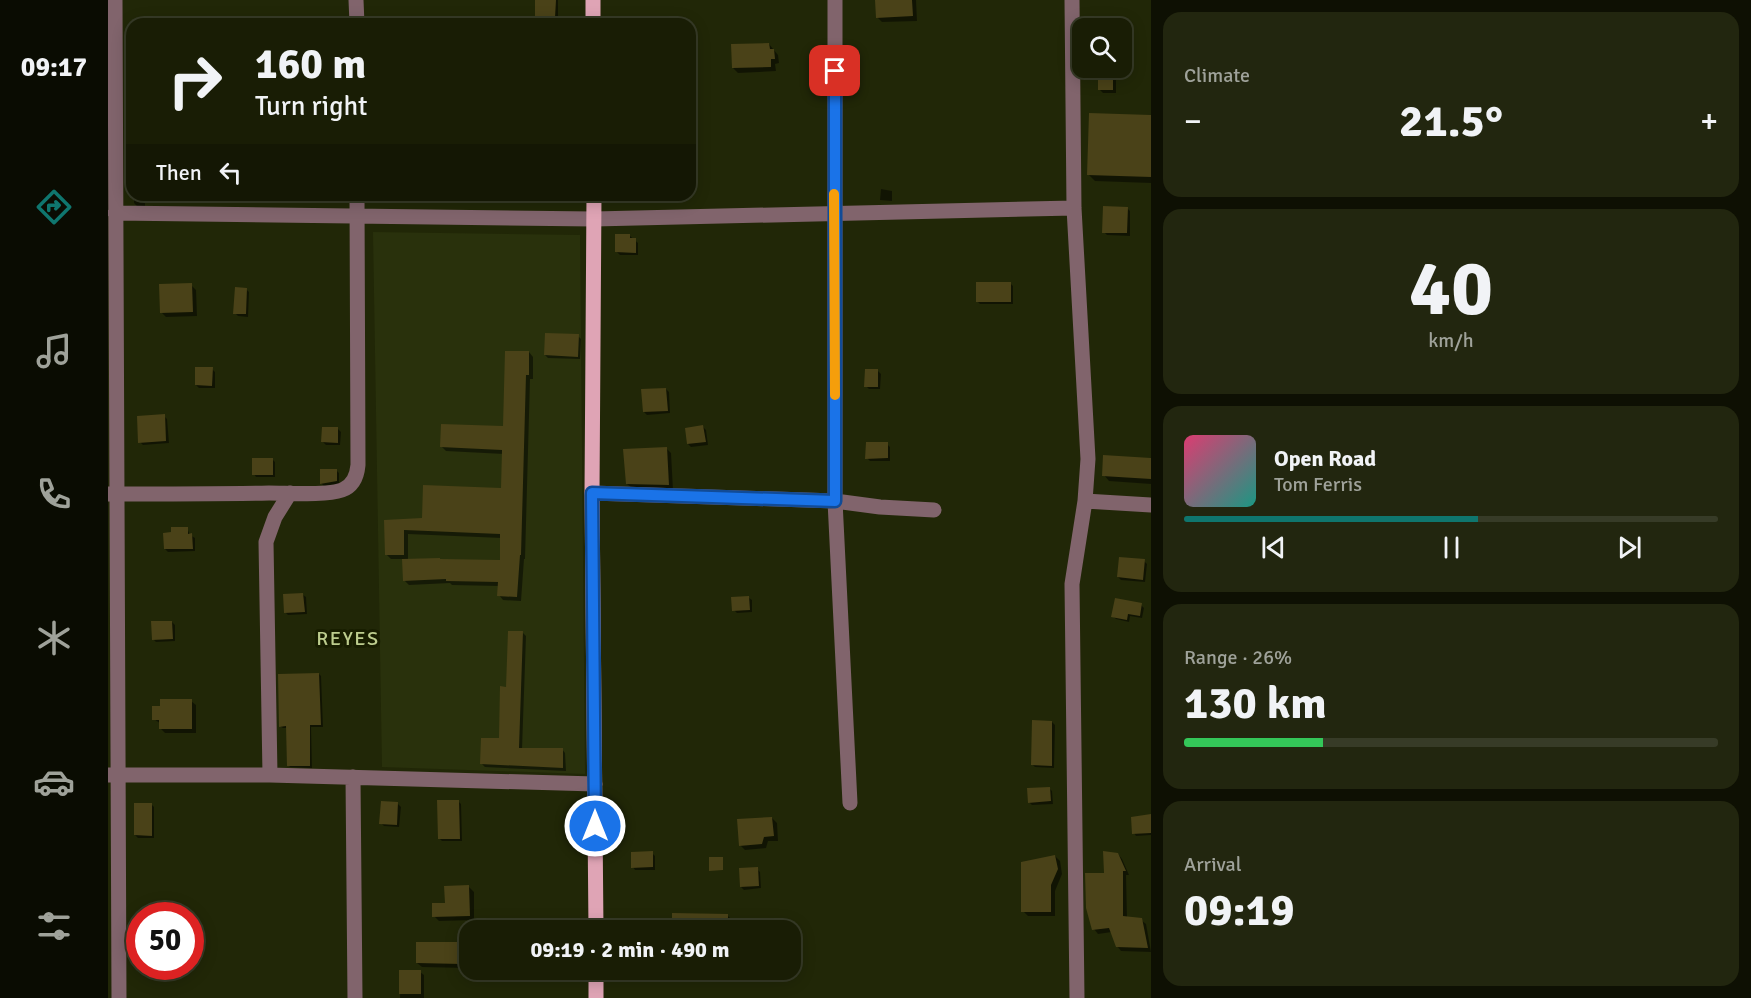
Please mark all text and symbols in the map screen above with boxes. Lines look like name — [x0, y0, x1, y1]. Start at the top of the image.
map controls — [1072, 18, 1132, 78]
button: search — [1072, 18, 1132, 78]
text: 160 m — [255, 39, 366, 90]
icon: right — [156, 42, 234, 120]
pin — [809, 45, 860, 96]
text: 09:17 — [21, 51, 87, 84]
icon: arrive — [818, 54, 851, 87]
text: Climate — [1184, 63, 1250, 88]
text: Turn right — [255, 90, 368, 123]
text: 21.5° — [1399, 94, 1503, 149]
text: − — [1184, 101, 1202, 142]
text: + — [1700, 101, 1718, 142]
icon: left — [214, 156, 247, 189]
text: Then — [156, 159, 202, 186]
icon: directions — [33, 186, 75, 228]
text: 40 — [1409, 241, 1493, 337]
text: km/h — [1428, 328, 1474, 353]
icon: music — [33, 330, 75, 372]
text: Open Road — [1274, 445, 1376, 472]
text: Tom Ferris — [1274, 472, 1362, 497]
icon: phone — [33, 473, 75, 515]
icon: previous — [1257, 531, 1290, 564]
icon: pause — [1435, 531, 1468, 564]
icon: next — [1613, 531, 1646, 564]
icon: climate — [33, 617, 75, 659]
district label: REYES — [316, 626, 380, 651]
text: Range · 26% — [1184, 645, 1292, 670]
text: 130 km — [1184, 676, 1327, 731]
icon: car — [33, 761, 75, 803]
position arrow — [563, 794, 627, 858]
text: Arrival — [1184, 852, 1242, 877]
text: 09:19 — [1184, 883, 1294, 938]
speed limit sign: 50 — [126, 902, 204, 980]
icon: filters — [33, 905, 75, 947]
text: 09:19 · 2 min · 490 m — [530, 936, 730, 963]

